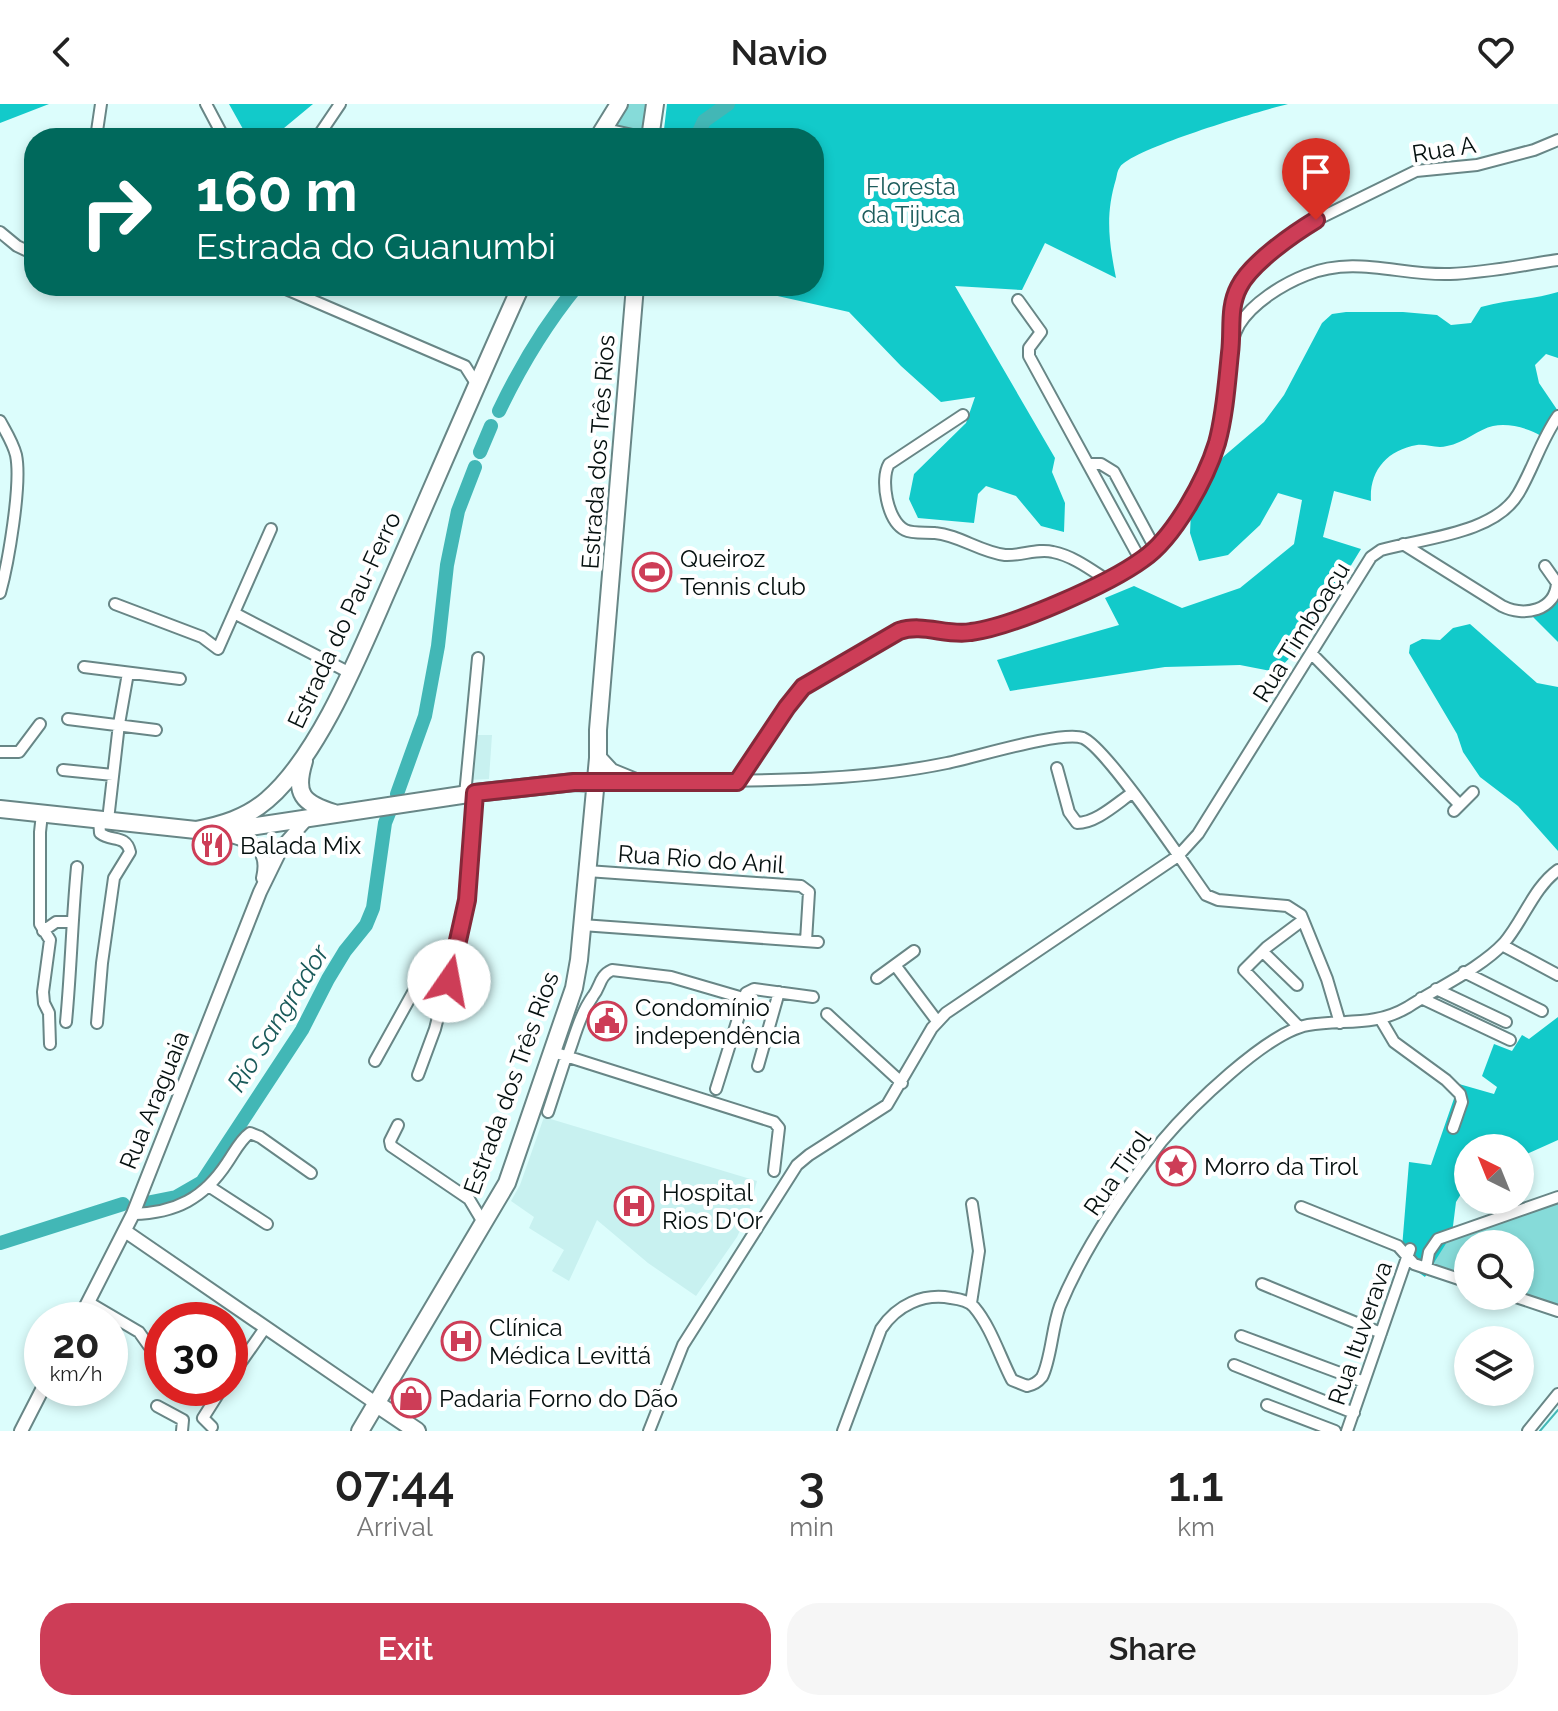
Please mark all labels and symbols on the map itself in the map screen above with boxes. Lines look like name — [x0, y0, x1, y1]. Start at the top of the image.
street label: Rua A — [1410, 130, 1478, 168]
pin — [1282, 138, 1350, 220]
park label: Floresta da Tijuca — [861, 172, 961, 229]
street label: Estrada dos Três Rios — [575, 334, 621, 570]
street label: Estrada do Pau-Ferro — [281, 507, 407, 733]
place label: Queiroz Tennis club — [680, 544, 806, 601]
sports icon: Queiroz Tennis club — [631, 551, 673, 593]
street label: Rua Timboaçu — [1246, 557, 1356, 707]
restaurant icon: Balada Mix — [191, 824, 233, 866]
place label: Balada Mix — [240, 831, 361, 860]
street label: Rua Rio do Anil — [617, 839, 786, 879]
water label: Rio Sangrador — [221, 938, 336, 1097]
position arrow — [407, 939, 491, 1023]
street label: Estrada dos Três Rios — [457, 968, 565, 1198]
place label: Condomínio independência — [635, 993, 801, 1050]
public building icon: Condomínio independência — [586, 1000, 628, 1042]
street label: Rua Araguaia — [113, 1027, 195, 1173]
street label: Rua Tirol — [1077, 1125, 1157, 1221]
north arrow — [1454, 1134, 1534, 1214]
place icon: Morro da Tirol — [1155, 1145, 1197, 1187]
place label: Morro da Tirol — [1204, 1152, 1359, 1181]
place label: Hospital Rios D'Or — [662, 1178, 764, 1235]
hospital icon: Hospital Rios D'Or — [613, 1185, 655, 1227]
street label: Rua Ituverava — [1322, 1257, 1398, 1409]
speed limit sign: 30 — [144, 1302, 248, 1406]
place label: Clínica Médica Levittá — [489, 1313, 651, 1370]
hospital icon: Clínica Médica Levittá — [440, 1320, 482, 1362]
shop icon: Padaria Forno do Dão — [390, 1377, 432, 1419]
place label: Padaria Forno do Dão — [439, 1384, 678, 1413]

